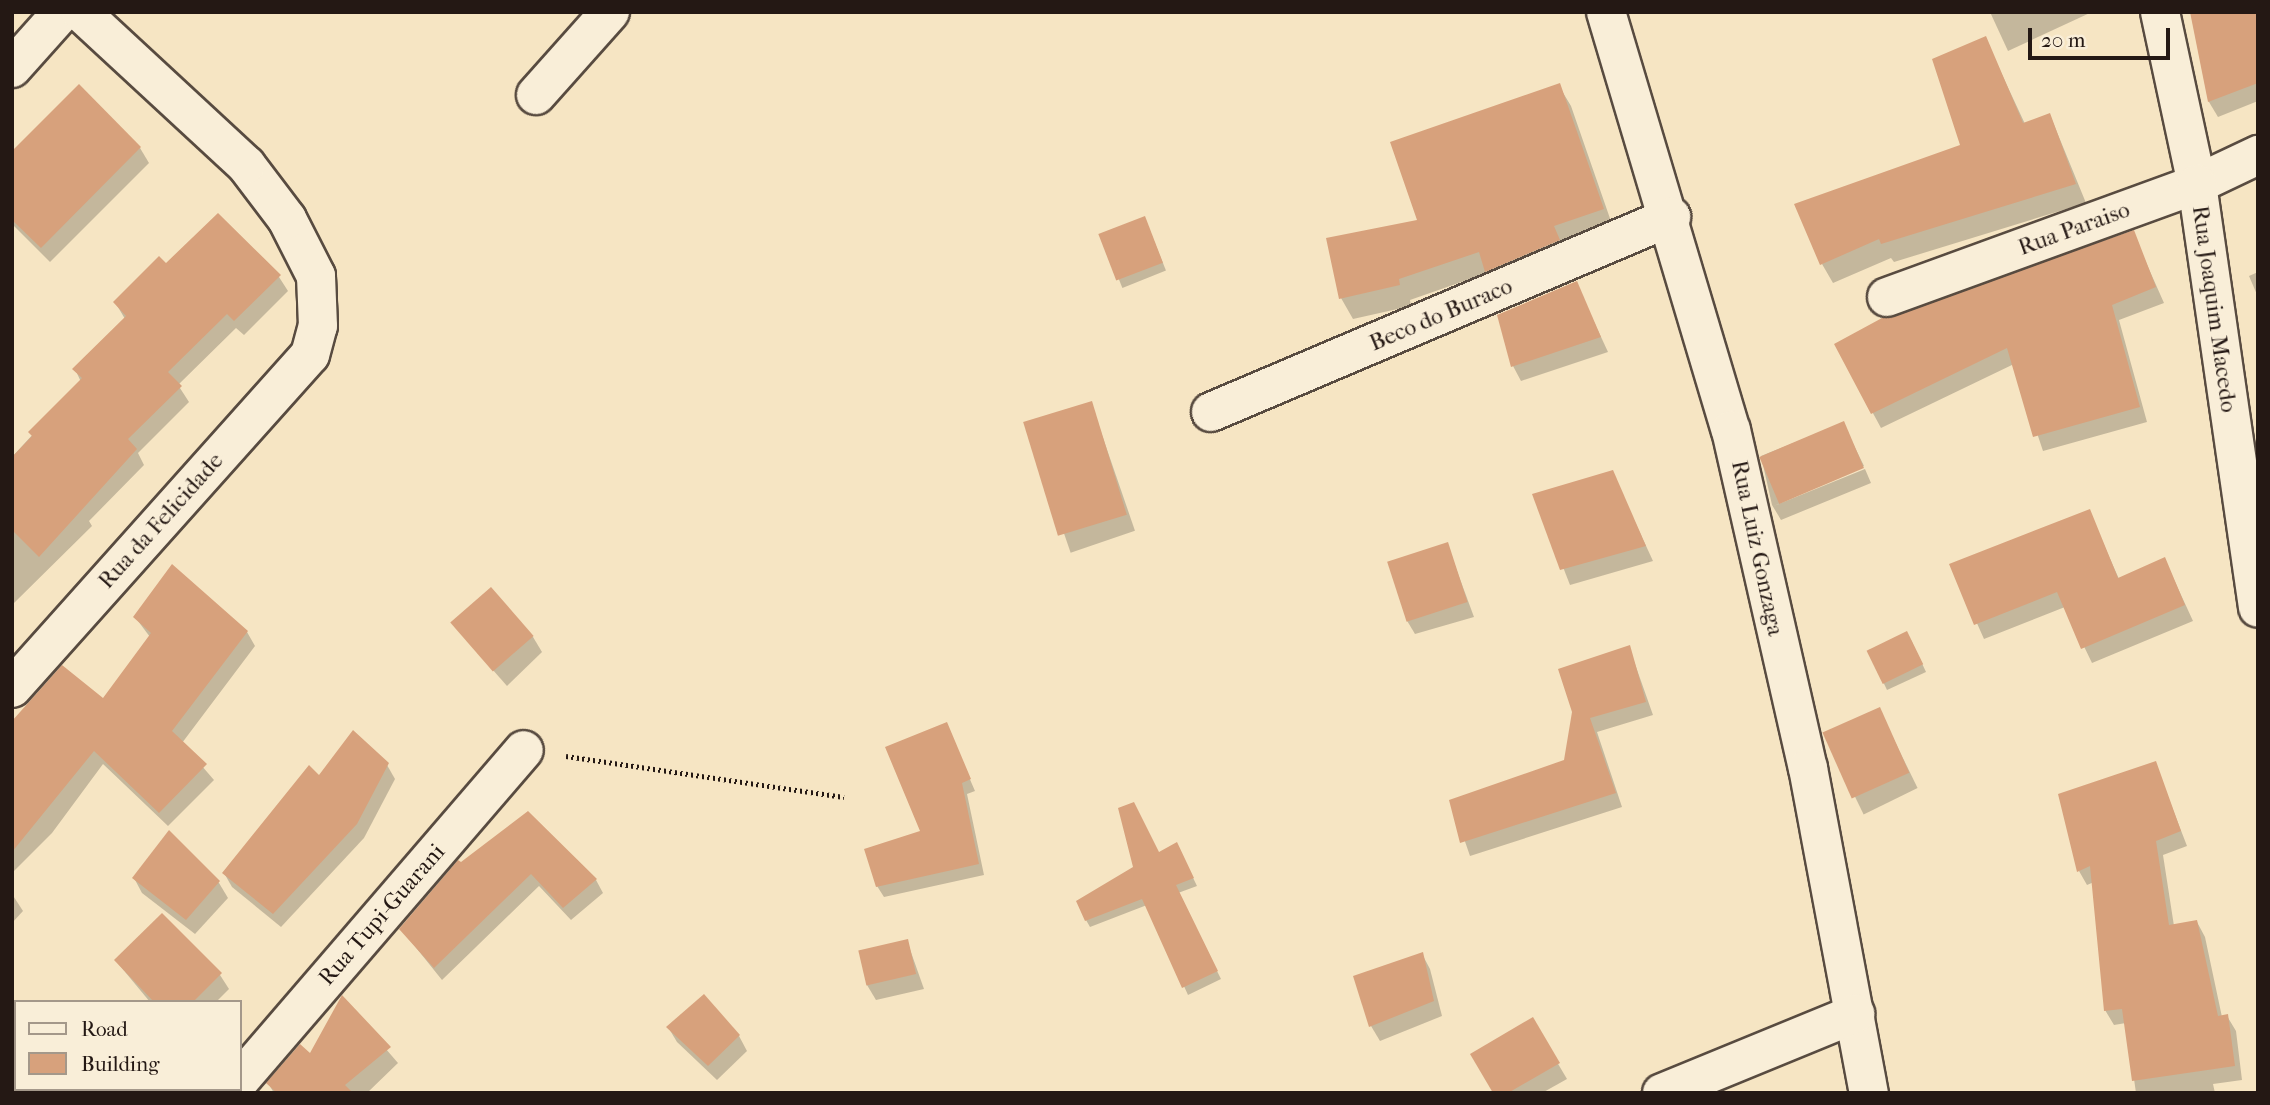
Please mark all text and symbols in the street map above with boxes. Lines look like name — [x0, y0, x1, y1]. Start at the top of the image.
scale bar — [2032, 14, 2174, 58]
text: 20 m — [2041, 28, 2085, 52]
street label: Rua Paraiso — [2015, 196, 2133, 262]
street label: Rua Joaquim Macedo — [2186, 204, 2242, 414]
street label: Beco do Buraco — [1365, 273, 1517, 357]
street label: Rua da Felicidade — [93, 447, 229, 595]
street label: Rua Luiz Gonzaga — [1725, 458, 1789, 638]
street label: Rua Tupi-Guarani — [313, 839, 451, 991]
legend — [14, 1000, 242, 1091]
text: Road — [81, 1017, 128, 1041]
text: Building — [81, 1052, 159, 1076]

